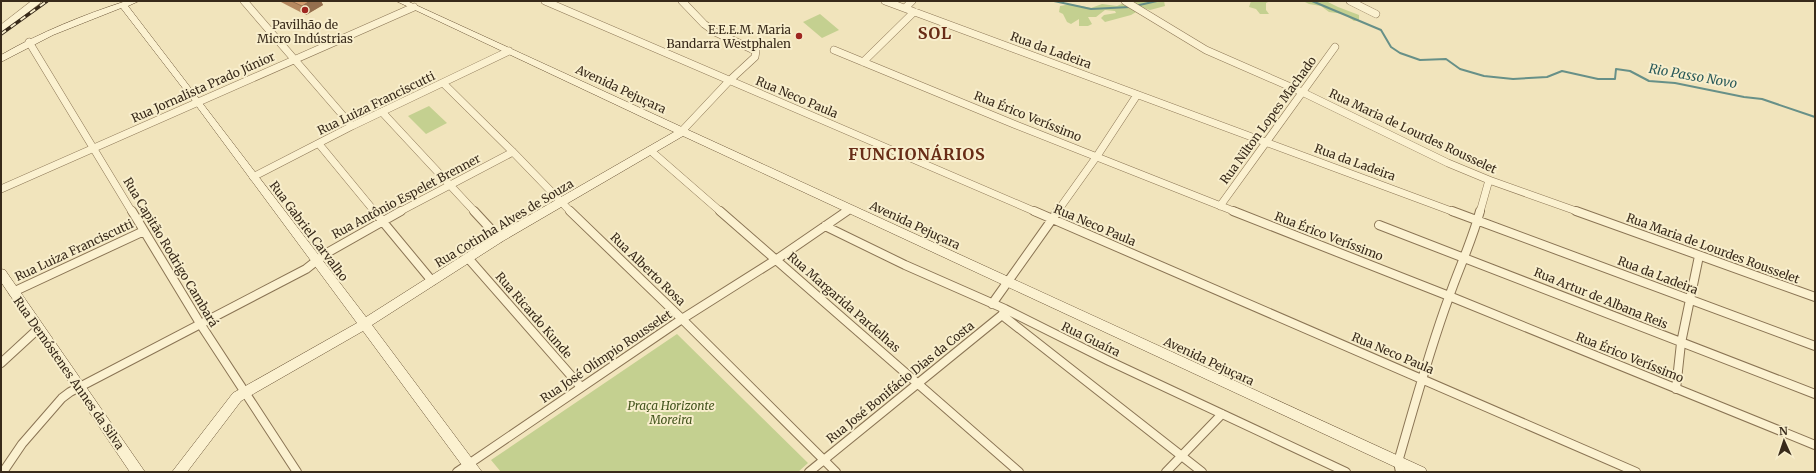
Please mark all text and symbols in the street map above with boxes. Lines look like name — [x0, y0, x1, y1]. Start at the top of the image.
marker: Pavilhão de Micro Indústrias — [300, 5, 310, 15]
place label: Pavilhão de Micro Indústrias — [257, 17, 353, 46]
place label: E.E.E.M. Maria Bandarra Westphalen — [666, 22, 792, 51]
district label: SOL — [918, 23, 952, 43]
street label: Rua da Ladeira — [1008, 28, 1094, 72]
marker: E.E.E.M. Maria Bandarra Westphalen — [794, 31, 804, 41]
street label: Rua Jornalista Prado Júnior — [129, 48, 278, 126]
street label: Rua Nilton Lopes Machado — [1217, 53, 1319, 187]
water label: Rio Passo Novo — [1647, 60, 1739, 92]
street label: Avenida Pejuçara — [573, 61, 669, 117]
street label: Rua Luiza Franciscutti — [315, 68, 437, 138]
street label: Rua Neco Paula — [754, 73, 841, 121]
street label: Rua Maria de Lourdes Rousselet — [1327, 85, 1499, 177]
street label: Rua Érico Veríssimo — [972, 88, 1084, 144]
street label: Rua da Ladeira — [1312, 140, 1398, 184]
district label: FUNCIONÁRIOS — [848, 144, 986, 164]
street label: Rua Antônio Espelet Brenner — [329, 150, 483, 242]
street label: Rua Capitão Rodrigo Cambará — [120, 174, 222, 330]
street label: Rua Cotinha Alves de Souza — [432, 175, 576, 270]
street label: Rua Gabriel Carvalho — [267, 178, 351, 284]
street label: Avenida Pejuçara — [867, 197, 963, 253]
street label: Rua Neco Paula — [1052, 201, 1139, 249]
street label: Rua Érico Veríssimo — [1273, 208, 1385, 264]
street label: Rua Maria de Lourdes Rousselet — [1624, 210, 1802, 286]
street label: Rua Luiza Franciscutti — [12, 216, 136, 284]
street label: Rua Alberto Rosa — [607, 229, 689, 309]
street label: Rua Margarida Pardelhas — [785, 249, 904, 355]
street label: Rua da Ladeira — [1616, 253, 1701, 297]
street label: Rua Artur de Albana Reis — [1532, 264, 1670, 332]
street label: Rua Ricardo Kunde — [493, 269, 575, 361]
street label: Rua Demóstenes Annes da Silva — [10, 294, 128, 453]
street label: Rua José Olímpio Rousselet — [537, 306, 675, 406]
street label: Rua José Bonifácio Dias da Costa — [823, 317, 977, 446]
street label: Rua Guaíra — [1059, 318, 1123, 360]
street label: Rua Neco Paula — [1350, 329, 1437, 377]
street label: Rua Érico Veríssimo — [1574, 329, 1686, 385]
street label: Avenida Pejuçara — [1161, 333, 1257, 389]
park label: Praça Horizonte Moreira — [627, 398, 715, 427]
north arrow — [1764, 421, 1804, 461]
text: N — [1779, 424, 1788, 438]

